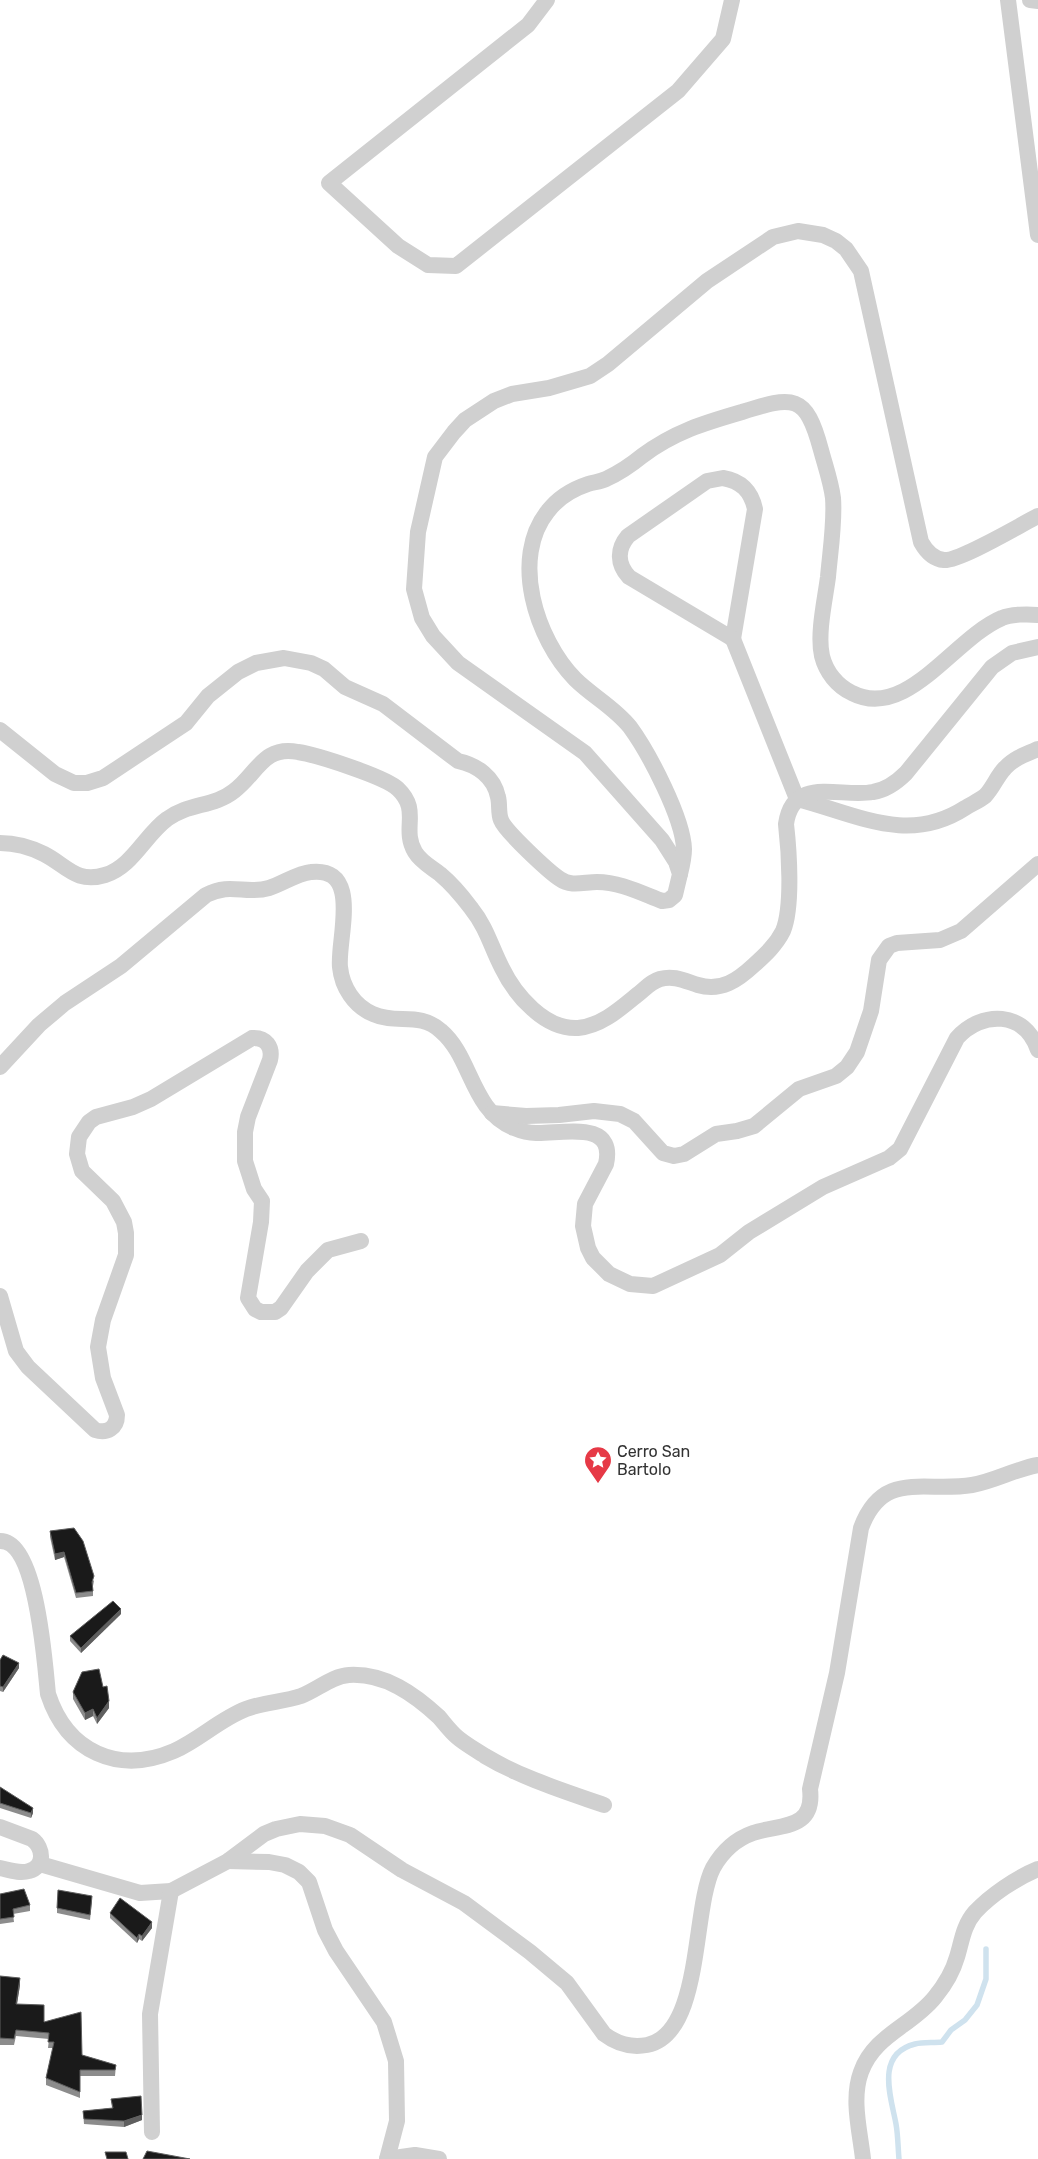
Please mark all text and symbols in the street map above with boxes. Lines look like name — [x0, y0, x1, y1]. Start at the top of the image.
place label: Cerro San Bartolo — [617, 1442, 690, 1479]
place icon: Cerro San Bartolo — [583, 1445, 613, 1484]

